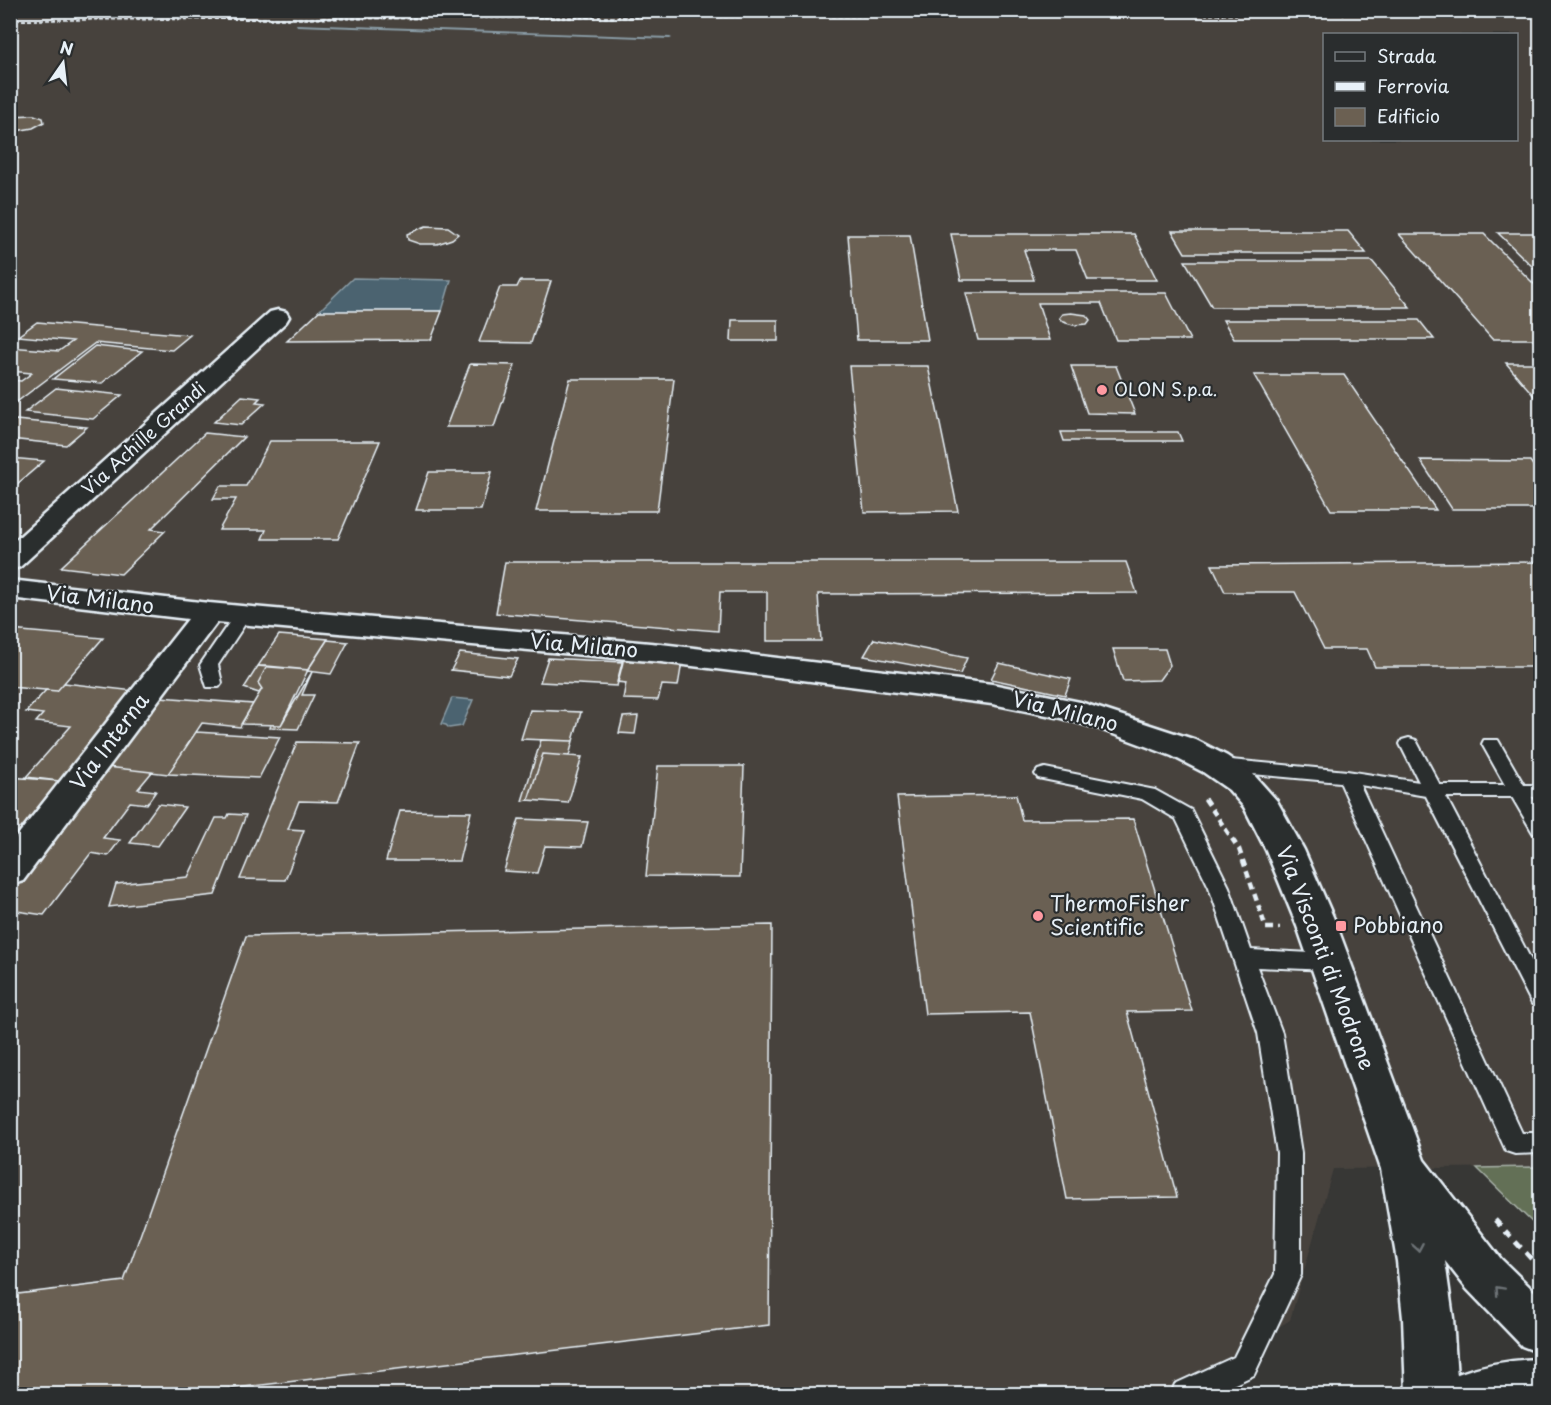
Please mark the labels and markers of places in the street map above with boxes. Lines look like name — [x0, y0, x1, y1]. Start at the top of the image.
place label: OLON S.p.a. — [1114, 375, 1217, 402]
marker: OLON S.p.a. — [1095, 383, 1109, 397]
place label: ThermoFisher Scientific — [1050, 886, 1189, 942]
place label: Pobbiano — [1353, 908, 1444, 940]
marker: ThermoFisher Scientific — [1031, 909, 1045, 923]
marker: Pobbiano — [1334, 919, 1348, 933]

